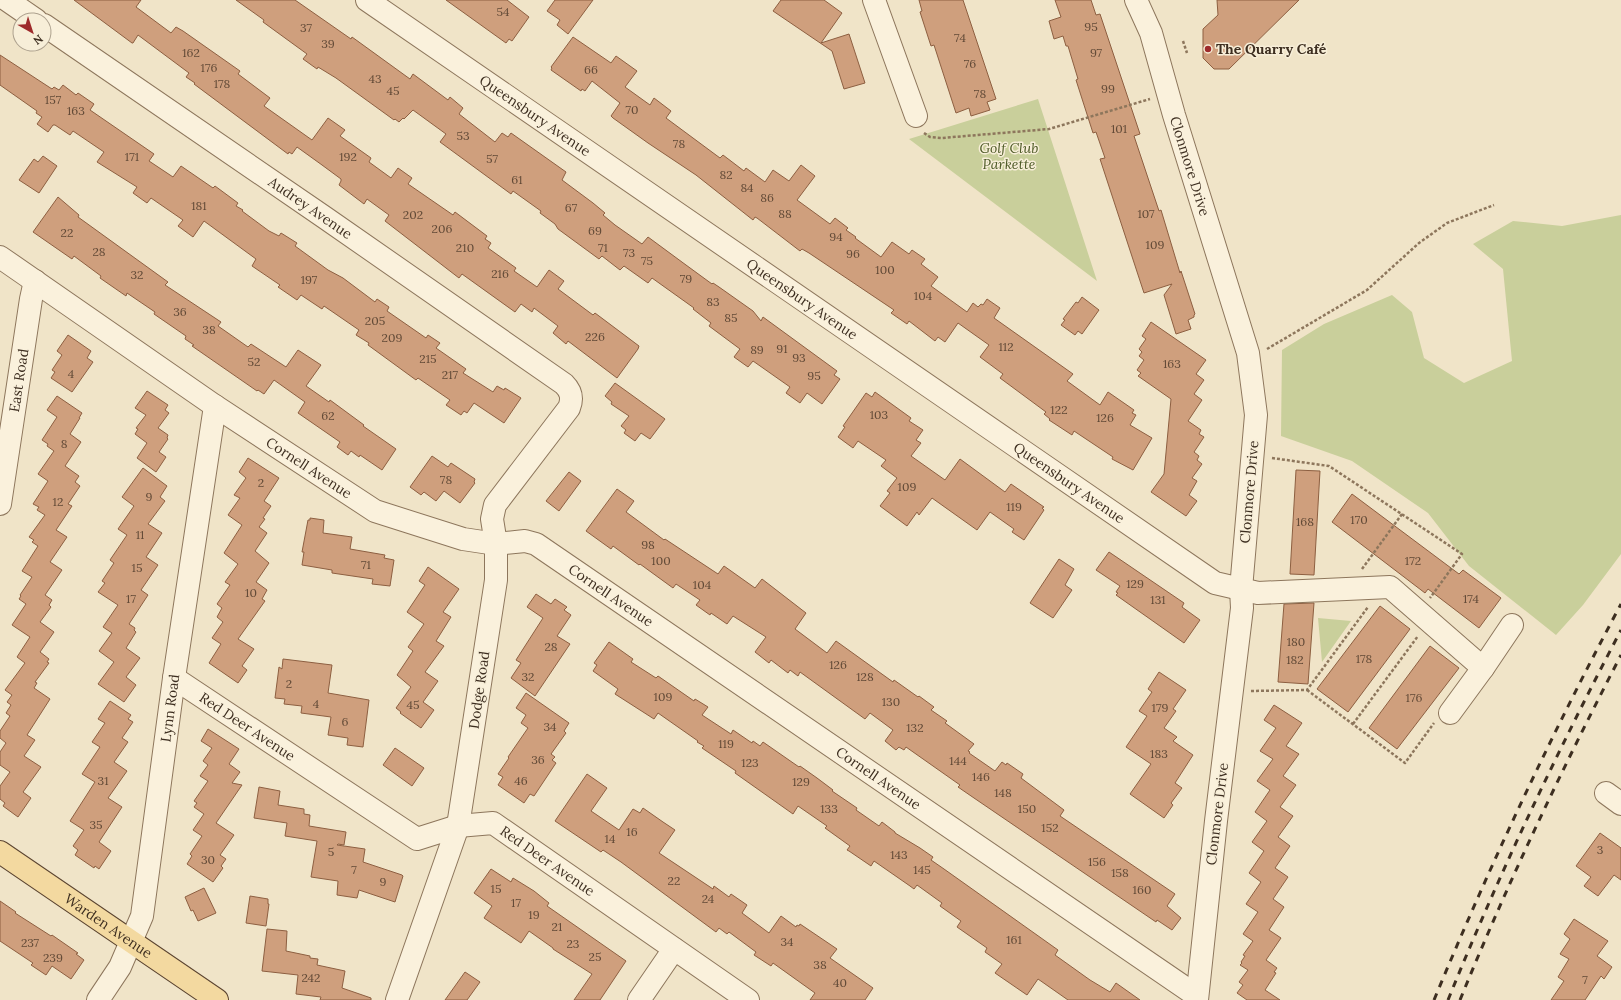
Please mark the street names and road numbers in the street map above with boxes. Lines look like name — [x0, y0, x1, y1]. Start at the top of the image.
street label: Queensbury Avenue — [476, 71, 595, 160]
street label: Clonmore Drive — [1166, 114, 1214, 219]
street label: Audrey Avenue — [264, 172, 356, 243]
street label: Queensbury Avenue — [743, 255, 862, 344]
street label: East Road — [5, 347, 32, 413]
street label: Cornell Avenue — [263, 433, 356, 503]
street label: Queensbury Avenue — [1010, 438, 1129, 527]
street label: Clonmore Drive — [1236, 439, 1262, 544]
street label: Cornell Avenue — [565, 560, 657, 631]
street label: Dodge Road — [465, 650, 493, 730]
street label: Lynn Road — [156, 673, 183, 743]
street label: Red Deer Avenue — [196, 688, 299, 765]
street label: Cornell Avenue — [832, 743, 925, 814]
street label: Clonmore Drive — [1202, 761, 1232, 866]
street label: Red Deer Avenue — [497, 822, 599, 900]
street label: Warden Avenue — [61, 890, 156, 962]

